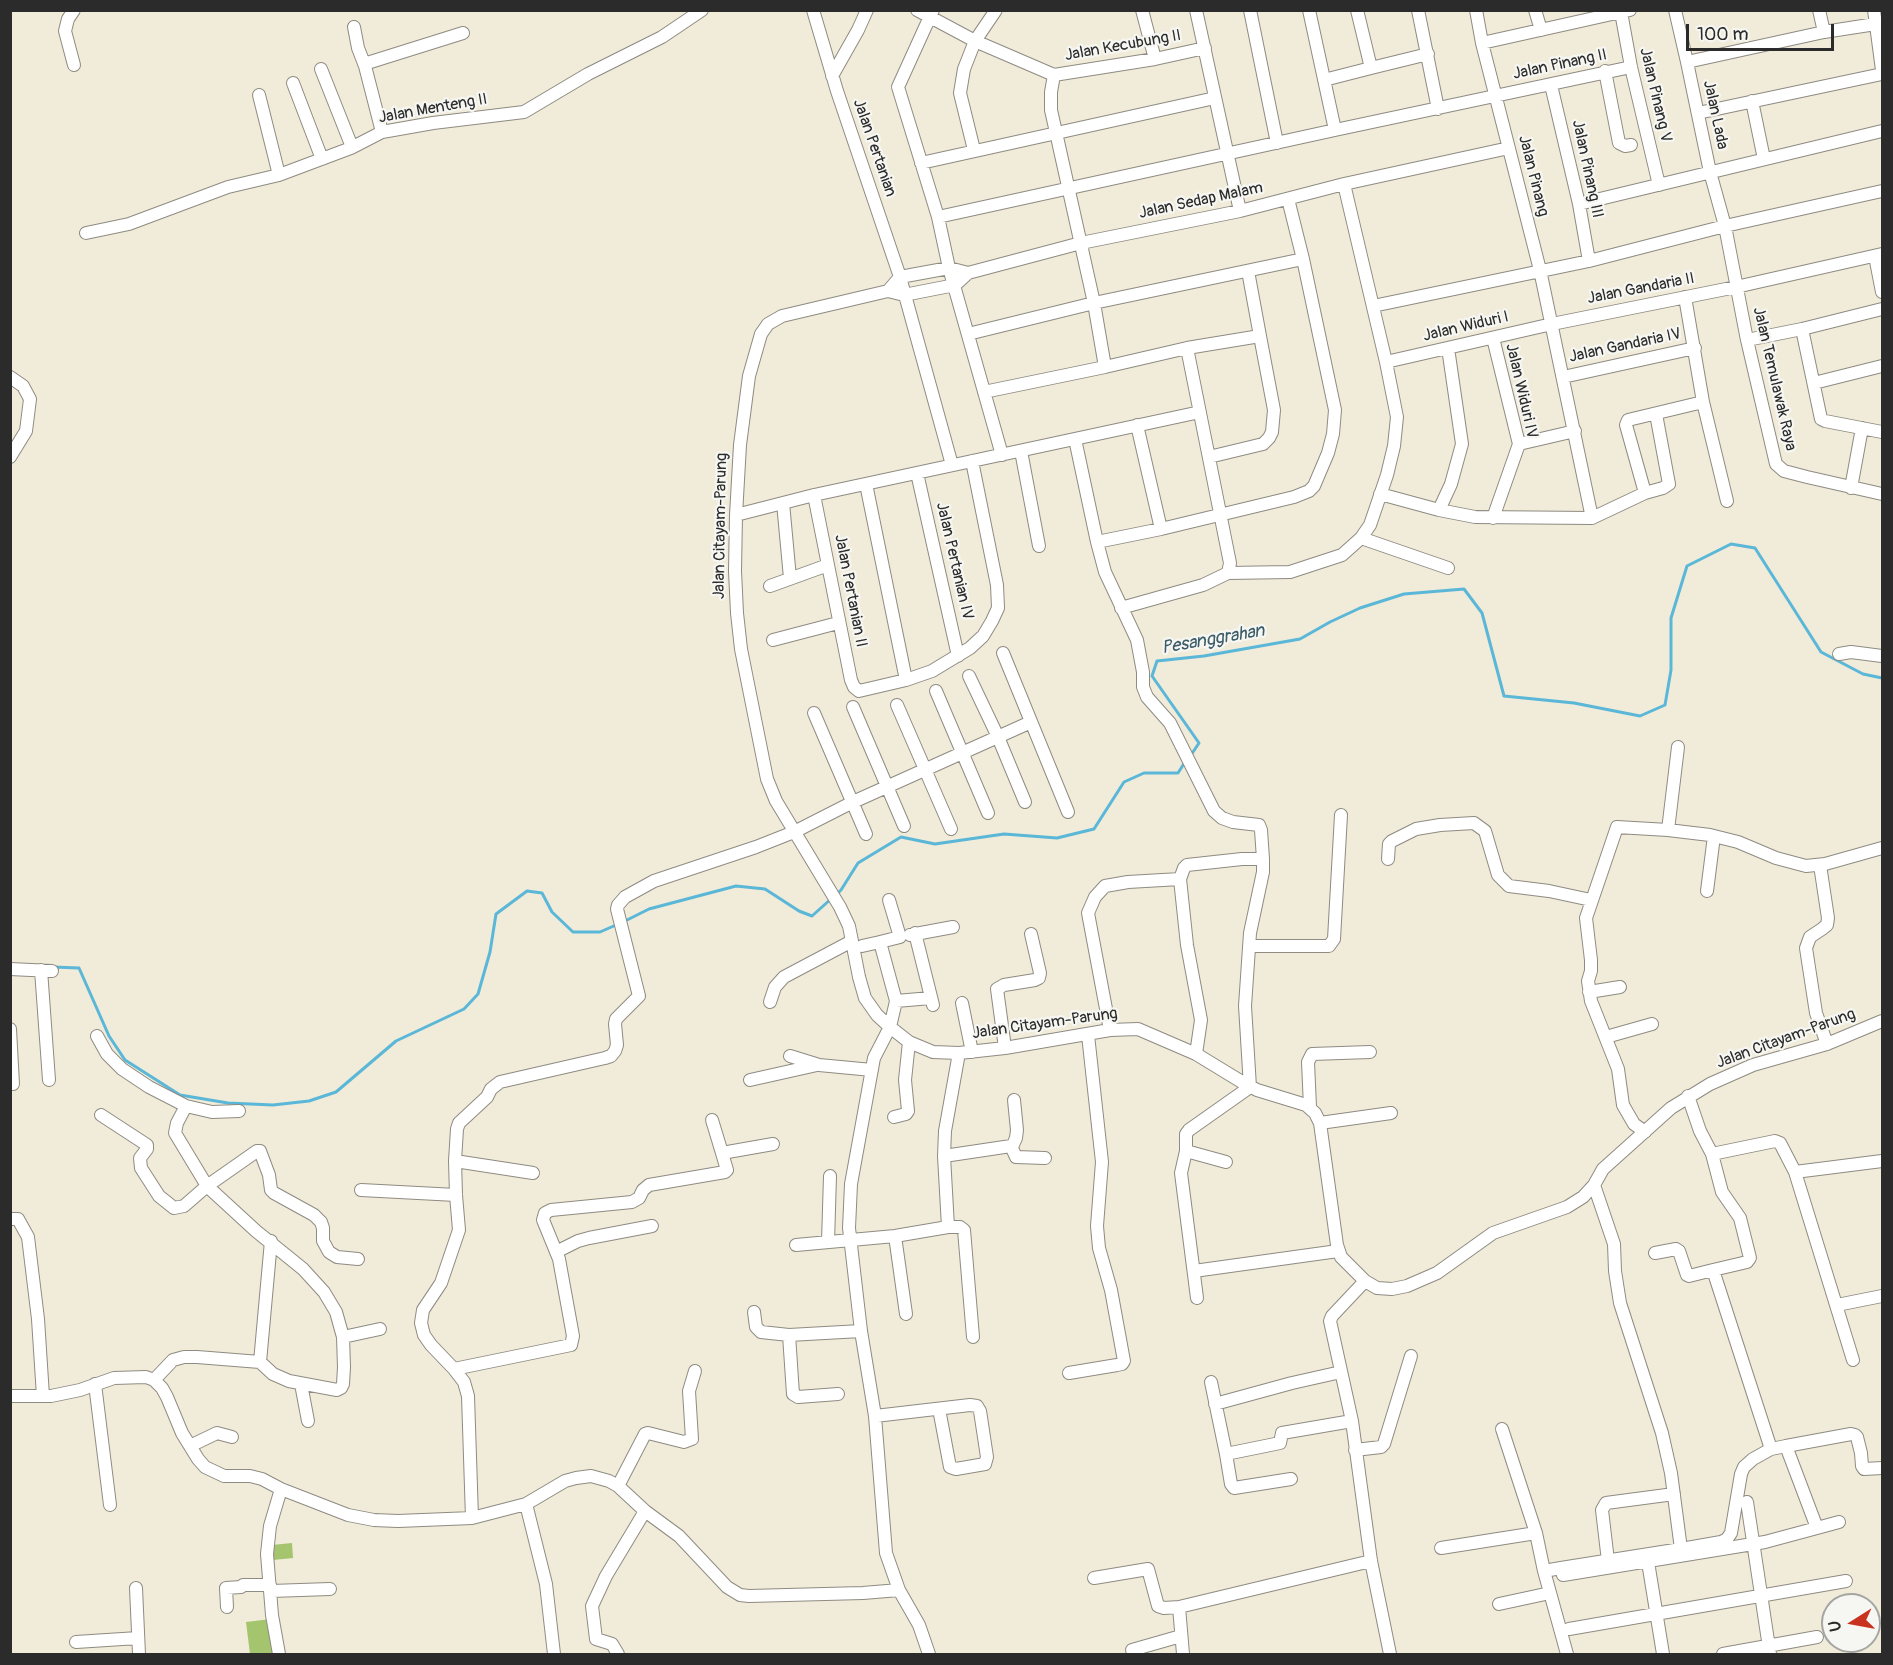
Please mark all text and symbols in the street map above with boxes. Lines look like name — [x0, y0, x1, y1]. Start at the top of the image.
scale bar — [1689, 12, 1838, 50]
text: 100 m — [1697, 23, 1749, 46]
street label: Jalan Kecubung II — [1063, 26, 1183, 66]
street label: Jalan Pinang II — [1511, 46, 1609, 84]
street label: Jalan Pinang V — [1635, 46, 1675, 144]
street label: Jalan Lada — [1698, 79, 1732, 151]
street label: Jalan Menteng II — [377, 90, 489, 128]
street label: Jalan Pertanian — [848, 97, 900, 199]
street label: Jalan Pinang III — [1567, 118, 1607, 220]
street label: Jalan Pinang — [1514, 133, 1552, 219]
street label: Jalan Sedap Malam — [1137, 178, 1265, 224]
street label: Jalan Gandaria II — [1586, 269, 1696, 309]
street label: Jalan Temulawak Raya — [1748, 305, 1800, 453]
street label: Jalan Widuri I — [1421, 308, 1511, 346]
street label: Jalan Gandaria IV — [1567, 325, 1683, 367]
street label: Jalan Widuri IV — [1501, 342, 1541, 440]
street label: Jalan Citayam-Parung — [710, 453, 732, 599]
street label: Jalan Pertanian IV — [931, 501, 977, 621]
street label: Jalan Pertanian II — [830, 533, 870, 649]
water label: Pesanggrahan — [1160, 620, 1266, 660]
street label: Jalan Citayam-Parung — [971, 1004, 1119, 1044]
street label: Jalan Citayam-Parung — [1714, 1005, 1858, 1073]
north arrow — [1821, 1593, 1881, 1653]
text: U — [1824, 1619, 1846, 1633]

